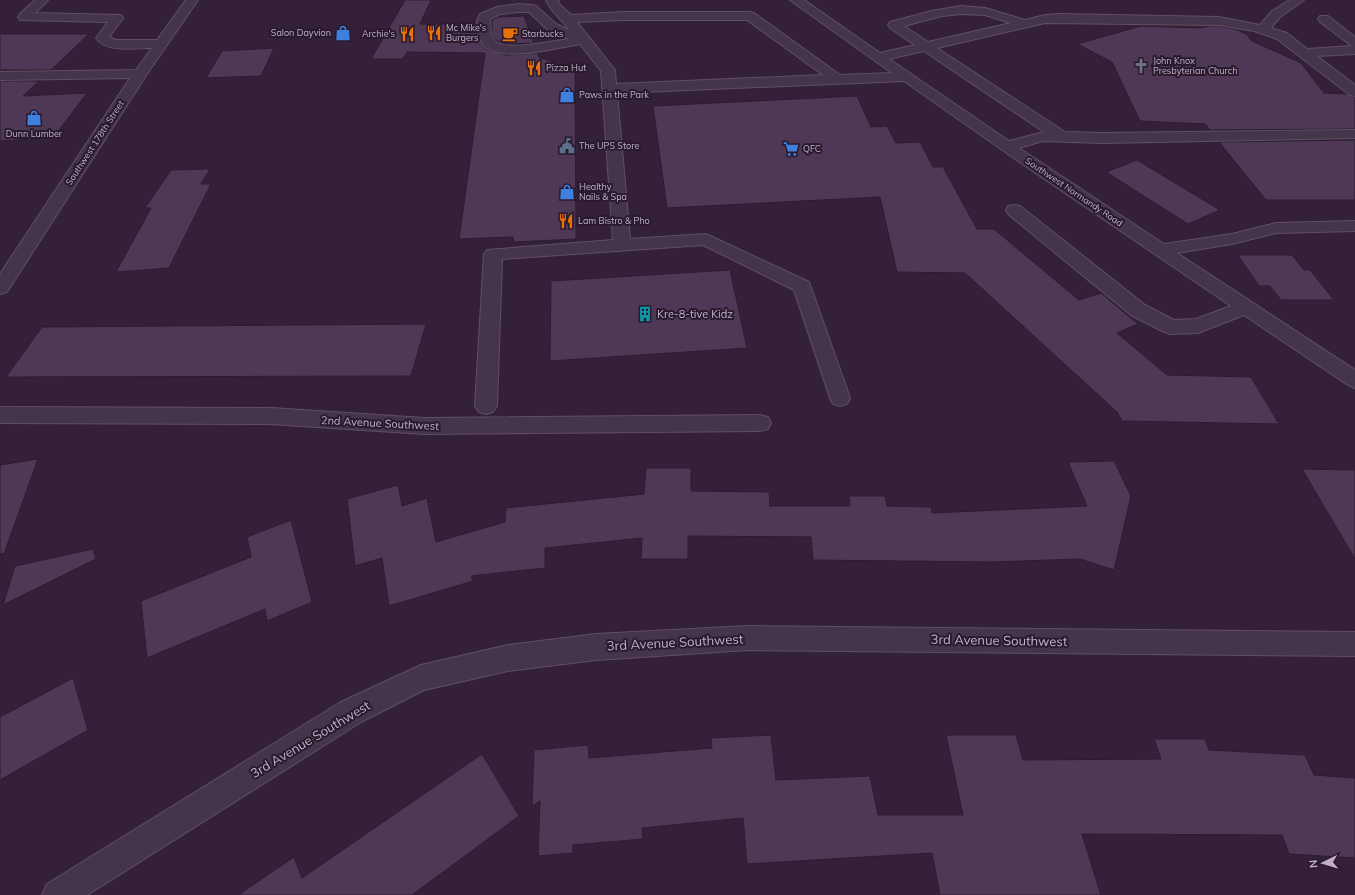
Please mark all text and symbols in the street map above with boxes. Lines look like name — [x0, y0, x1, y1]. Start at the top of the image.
place label: Mc Mike's Burgers — [446, 22, 486, 43]
shop icon: Salon Dayvion — [334, 24, 352, 42]
restaurant icon: Mc Mike's Burgers — [425, 24, 443, 42]
restaurant icon: Archie's — [398, 25, 416, 43]
cafe icon: Starbucks — [501, 25, 519, 43]
place label: Salon Dayvion — [271, 27, 331, 39]
place label: Archie's — [362, 28, 395, 39]
place label: Starbucks — [522, 28, 563, 39]
place label: John Knox Presbyterian Church — [1153, 55, 1238, 77]
church icon: John Knox Presbyterian Church — [1132, 57, 1150, 75]
restaurant icon: Pizza Hut — [525, 59, 543, 77]
place label: Pizza Hut — [546, 62, 586, 73]
shop icon: Paws in the Park — [558, 86, 576, 104]
place label: Paws in the Park — [579, 89, 649, 100]
street label: Southwest 178th Street — [63, 98, 126, 187]
shop icon: Dunn Lumber — [25, 109, 43, 127]
place label: Dunn Lumber — [6, 128, 63, 139]
public building icon: The UPS Store — [558, 137, 576, 155]
place label: The UPS Store — [579, 140, 639, 151]
supermarket icon: QFC — [782, 140, 800, 158]
place label: QFC — [803, 143, 821, 154]
street label: Southwest Normandy Road — [1023, 155, 1125, 229]
place label: Healthy Nails & Spa — [579, 181, 627, 202]
shop icon: Healthy Nails & Spa — [558, 183, 576, 201]
restaurant icon: Lam Bistro & Pho — [557, 212, 575, 230]
place label: Lam Bistro & Pho — [578, 215, 650, 226]
building icon: Kre-8-tive Kidz — [636, 305, 654, 323]
place label: Kre-8-tive Kidz — [657, 307, 733, 321]
street label: 2nd Avenue Southwest — [321, 413, 440, 433]
street label: 3rd Avenue Southwest — [606, 630, 744, 654]
street label: 3rd Avenue Southwest — [931, 631, 1068, 649]
street label: 3rd Avenue Southwest — [247, 697, 373, 781]
north arrow — [1303, 843, 1343, 883]
text: N — [1306, 859, 1320, 869]

